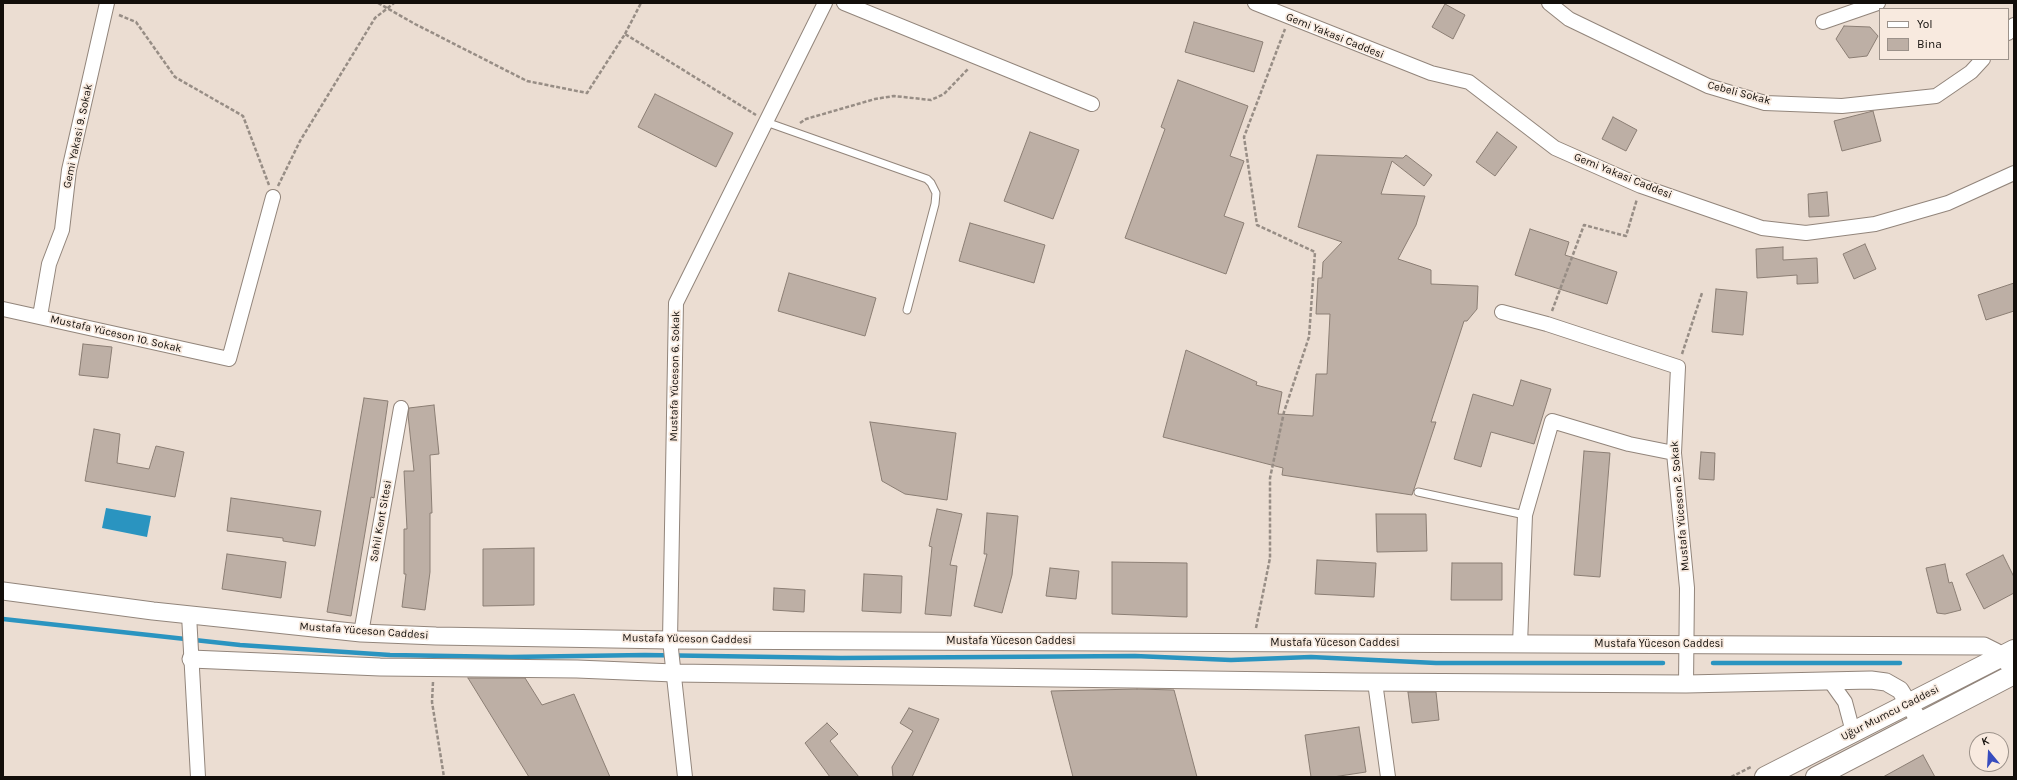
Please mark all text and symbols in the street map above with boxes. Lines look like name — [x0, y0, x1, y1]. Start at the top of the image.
legend — [1879, 8, 2009, 60]
street label: Gemi Yakasi Caddesi — [1284, 10, 1386, 62]
text: Yol — [1917, 17, 1933, 31]
text: Bina — [1917, 37, 1942, 51]
street label: Cebeli Sokak — [1706, 78, 1772, 108]
street label: Gemi Yakasi 9. Sokak — [60, 83, 96, 189]
street label: Gemi Yakasi Caddesi — [1572, 150, 1674, 202]
street label: Mustafa Yüceson 6. Sokak — [667, 311, 683, 441]
street label: Mustafa Yüceson 10. Sokak — [49, 312, 183, 356]
street label: Mustafa Yüceson 2. Sokak — [1668, 440, 1692, 572]
street label: Sahil Kent Sitesi — [367, 479, 395, 563]
street label: Mustafa Yüceson Caddesi — [299, 620, 429, 642]
street label: Mustafa Yüceson Caddesi — [622, 631, 752, 647]
street label: Mustafa Yüceson Caddesi — [946, 634, 1076, 648]
street label: Mustafa Yüceson Caddesi — [1270, 636, 1400, 650]
street label: Mustafa Yüceson Caddesi — [1594, 637, 1724, 651]
street label: Uğur Mumcu Caddesi — [1839, 683, 1941, 743]
north arrow — [1969, 732, 2009, 772]
text: K — [1980, 734, 1991, 748]

